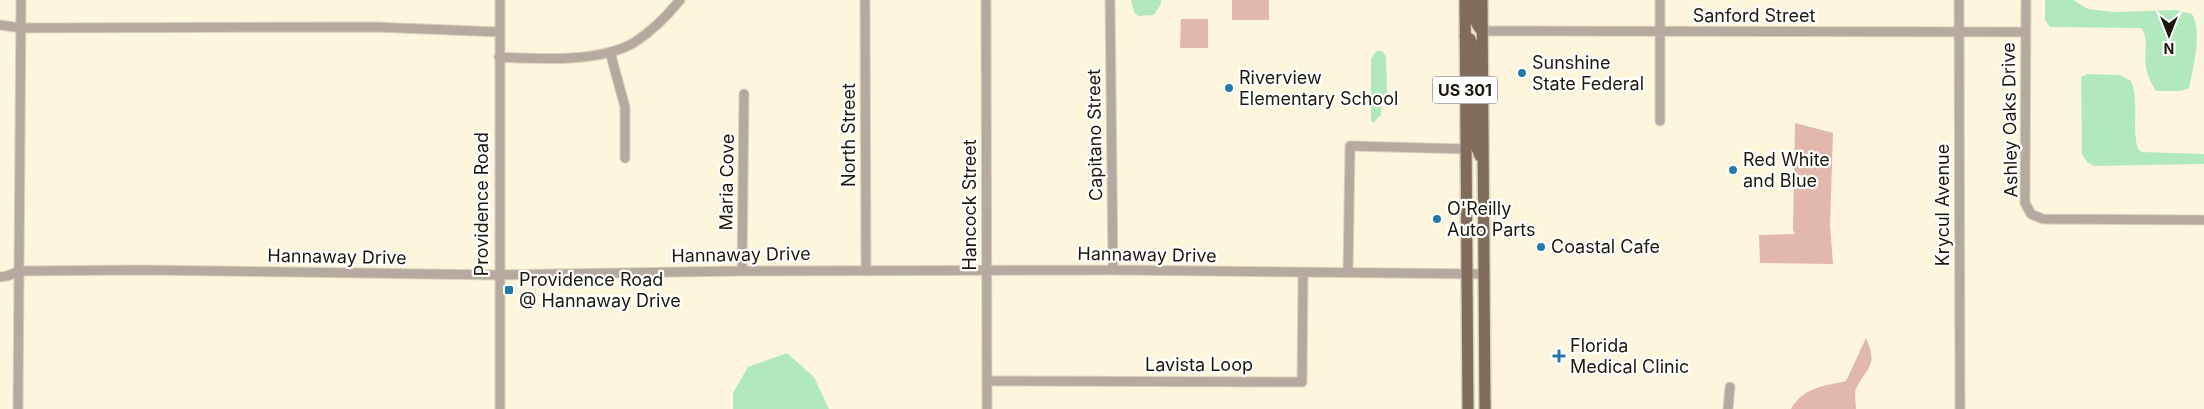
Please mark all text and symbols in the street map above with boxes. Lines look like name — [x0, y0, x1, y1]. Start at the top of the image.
street label: Sanford Street — [1693, 5, 1815, 26]
north arrow — [2144, 10, 2194, 60]
text: N — [2164, 40, 2174, 57]
street label: Ashley Oaks Drive — [1998, 42, 2021, 198]
place label: Sunshine State Federal — [1532, 52, 1644, 94]
place label: Riverview Elementary School — [1239, 67, 1398, 109]
marker: Sunshine State Federal — [1516, 67, 1528, 79]
street label: Capitano Street — [1083, 69, 1106, 201]
road number: US 301 — [1432, 76, 1498, 104]
marker: Riverview Elementary School — [1223, 82, 1235, 94]
street label: North Street — [838, 83, 859, 187]
street label: Providence Road — [471, 132, 492, 276]
street label: Maria Cove — [715, 133, 738, 231]
street label: Hancock Street — [959, 139, 980, 271]
street label: Krycul Avenue — [1932, 144, 1953, 266]
place label: Red White and Blue — [1743, 149, 1830, 191]
marker: Red White and Blue — [1727, 164, 1739, 176]
place label: O'Reilly Auto Parts — [1447, 198, 1536, 240]
marker: O'Reilly Auto Parts — [1431, 213, 1443, 225]
place label: Coastal Cafe — [1551, 236, 1660, 257]
marker: Coastal Cafe — [1535, 241, 1547, 253]
street label: Hannaway Drive — [671, 243, 811, 266]
street label: Hannaway Drive — [1077, 243, 1217, 266]
street label: Hannaway Drive — [267, 245, 407, 268]
place label: Providence Road @ Hannaway Drive — [519, 269, 681, 311]
marker: Providence Road @ Hannaway Drive — [503, 284, 515, 296]
place label: Florida Medical Clinic — [1570, 335, 1689, 377]
marker: Florida Medical Clinic — [1552, 349, 1566, 363]
street label: Lavista Loop — [1145, 354, 1253, 375]

